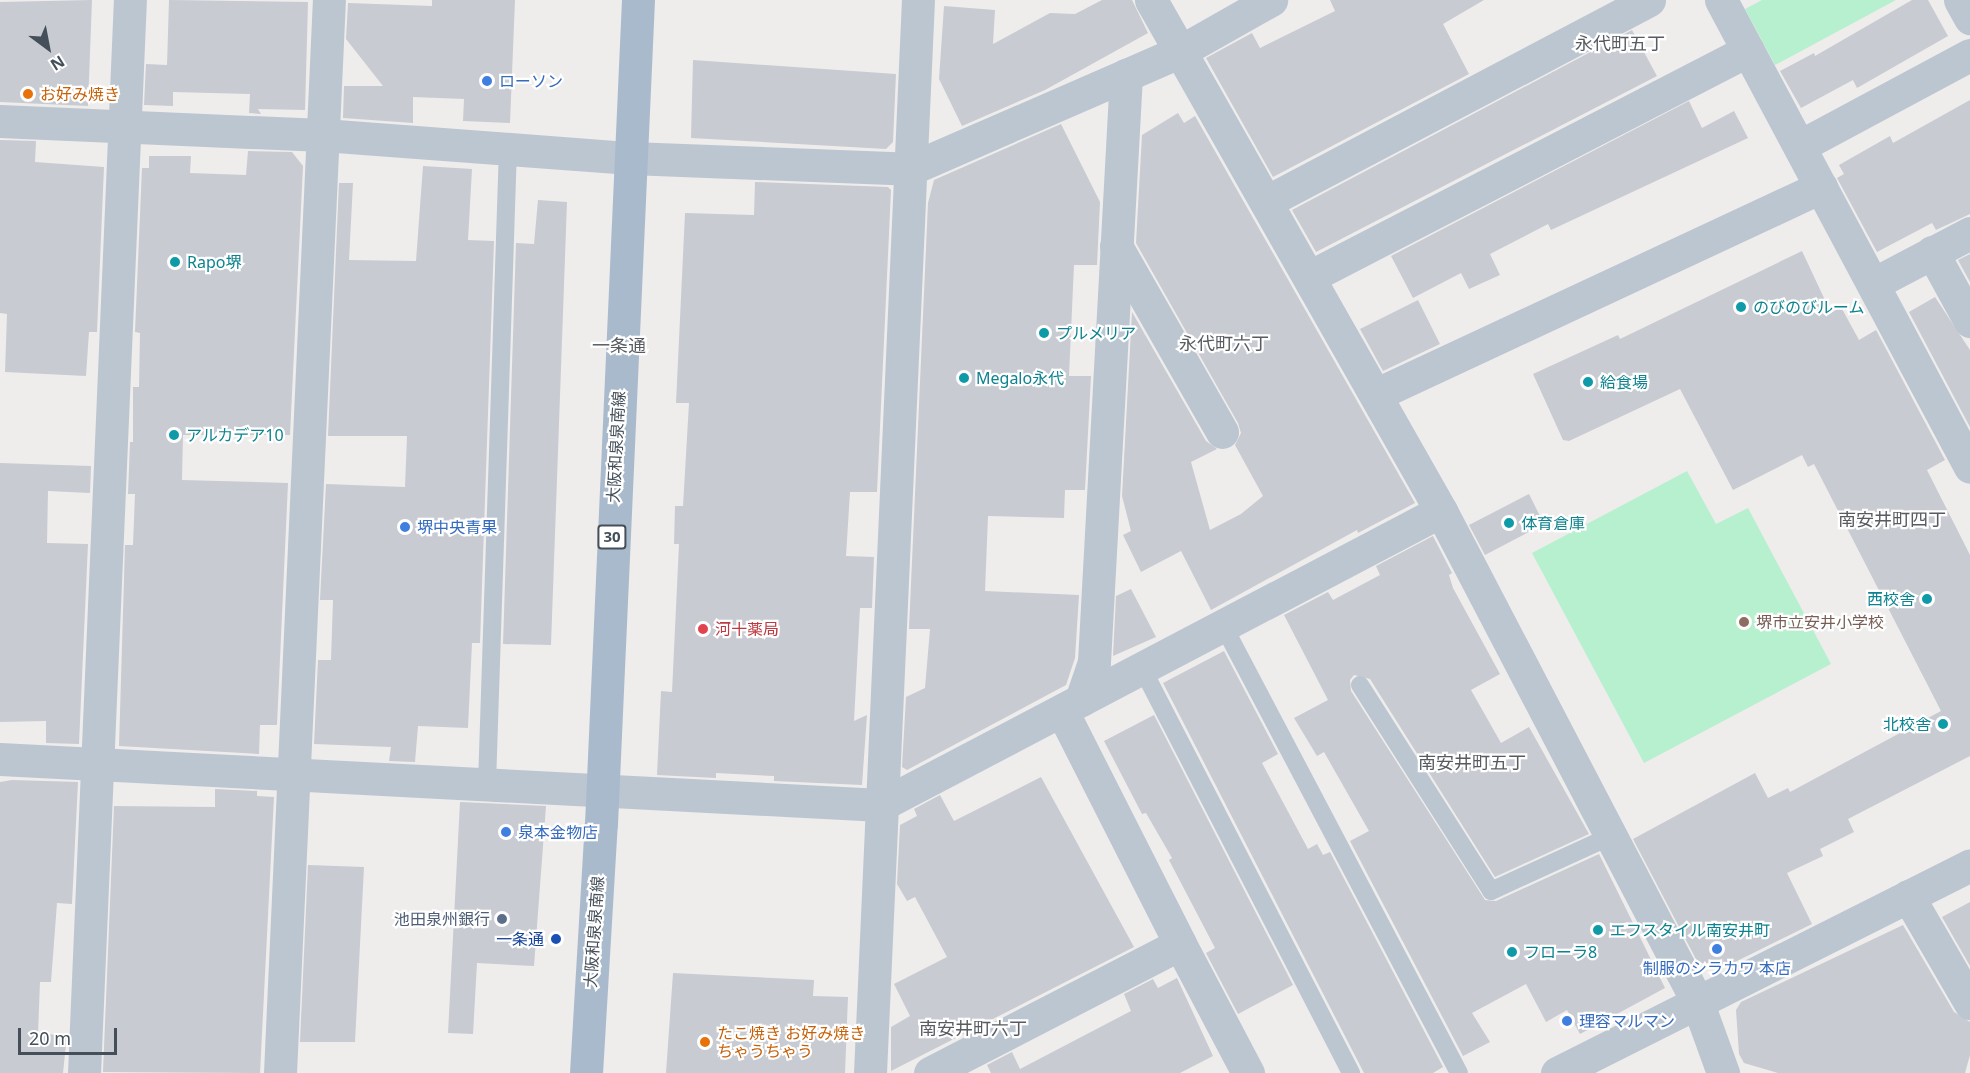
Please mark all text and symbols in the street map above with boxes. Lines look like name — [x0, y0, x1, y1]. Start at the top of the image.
north arrow — [18, 18, 78, 78]
district label: 永代町五丁 — [1575, 32, 1665, 54]
text: N — [46, 50, 69, 76]
place label: ローソン — [499, 71, 563, 91]
marker: ローソン — [480, 74, 494, 88]
place label: お好み焼き — [40, 84, 120, 104]
marker: お好み焼き — [21, 87, 35, 101]
place label: Rapo堺 — [187, 252, 241, 272]
marker: Rapo堺 — [168, 255, 182, 269]
place label: のびのびルーム — [1753, 297, 1865, 317]
marker: のびのびルーム — [1734, 300, 1748, 314]
place label: プルメリア — [1056, 323, 1136, 343]
marker: プルメリア — [1037, 326, 1051, 340]
district label: 永代町六丁 — [1179, 332, 1269, 354]
district label: 一条通 — [592, 334, 646, 356]
place label: Megalo永代 — [976, 368, 1064, 388]
marker: Megalo永代 — [957, 371, 971, 385]
place label: 給食場 — [1600, 372, 1648, 392]
marker: 給食場 — [1581, 375, 1595, 389]
street label: 大阪和泉泉南線 — [603, 391, 629, 503]
place label: アルカデア10 — [186, 425, 284, 445]
marker: アルカデア10 — [167, 428, 181, 442]
district label: 南安井町四丁 — [1838, 508, 1946, 530]
place label: 体育倉庫 — [1521, 513, 1585, 533]
marker: 体育倉庫 — [1502, 516, 1516, 530]
place label: 堺中央青果 — [417, 517, 497, 537]
marker: 堺中央青果 — [398, 520, 412, 534]
road number: 30 — [597, 525, 627, 549]
place label: 西校舎 — [1867, 589, 1915, 609]
marker: 西校舎 — [1920, 592, 1934, 606]
place label: 堺市立安井小学校 — [1756, 612, 1884, 632]
marker: 堺市立安井小学校 — [1737, 615, 1751, 629]
place label: 河十薬局 — [715, 619, 779, 639]
marker: 河十薬局 — [696, 622, 710, 636]
place label: 北校舎 — [1883, 714, 1931, 734]
marker: 北校舎 — [1936, 717, 1950, 731]
district label: 南安井町五丁 — [1418, 751, 1526, 773]
place label: 泉本金物店 — [518, 822, 598, 842]
marker: 泉本金物店 — [499, 825, 513, 839]
street label: 大阪和泉泉南線 — [581, 875, 607, 989]
place label: 池田泉州銀行 — [394, 909, 490, 929]
marker: 池田泉州銀行 — [495, 912, 509, 926]
place label: エフスタイル南安井町 — [1610, 920, 1770, 940]
marker: エフスタイル南安井町 — [1591, 923, 1605, 937]
place label: 一条通 — [496, 929, 544, 949]
marker: 一条通 — [549, 932, 563, 946]
place label: フローラ8 — [1524, 942, 1597, 962]
marker: 制服のシラカワ 本店 — [1710, 942, 1724, 956]
marker: フローラ8 — [1505, 945, 1519, 959]
place label: 制服のシラカワ 本店 — [1643, 958, 1791, 978]
place label: 理容マルマン — [1579, 1011, 1675, 1031]
marker: 理容マルマン — [1560, 1014, 1574, 1028]
scale bar — [21, 1016, 120, 1054]
district label: 南安井町六丁 — [919, 1017, 1027, 1039]
place label: たこ焼き お好み焼き ちゃうちゃう — [717, 1023, 865, 1061]
text: 20 m — [29, 1026, 71, 1050]
marker: たこ焼き お好み焼き ちゃうちゃう — [698, 1035, 712, 1049]

